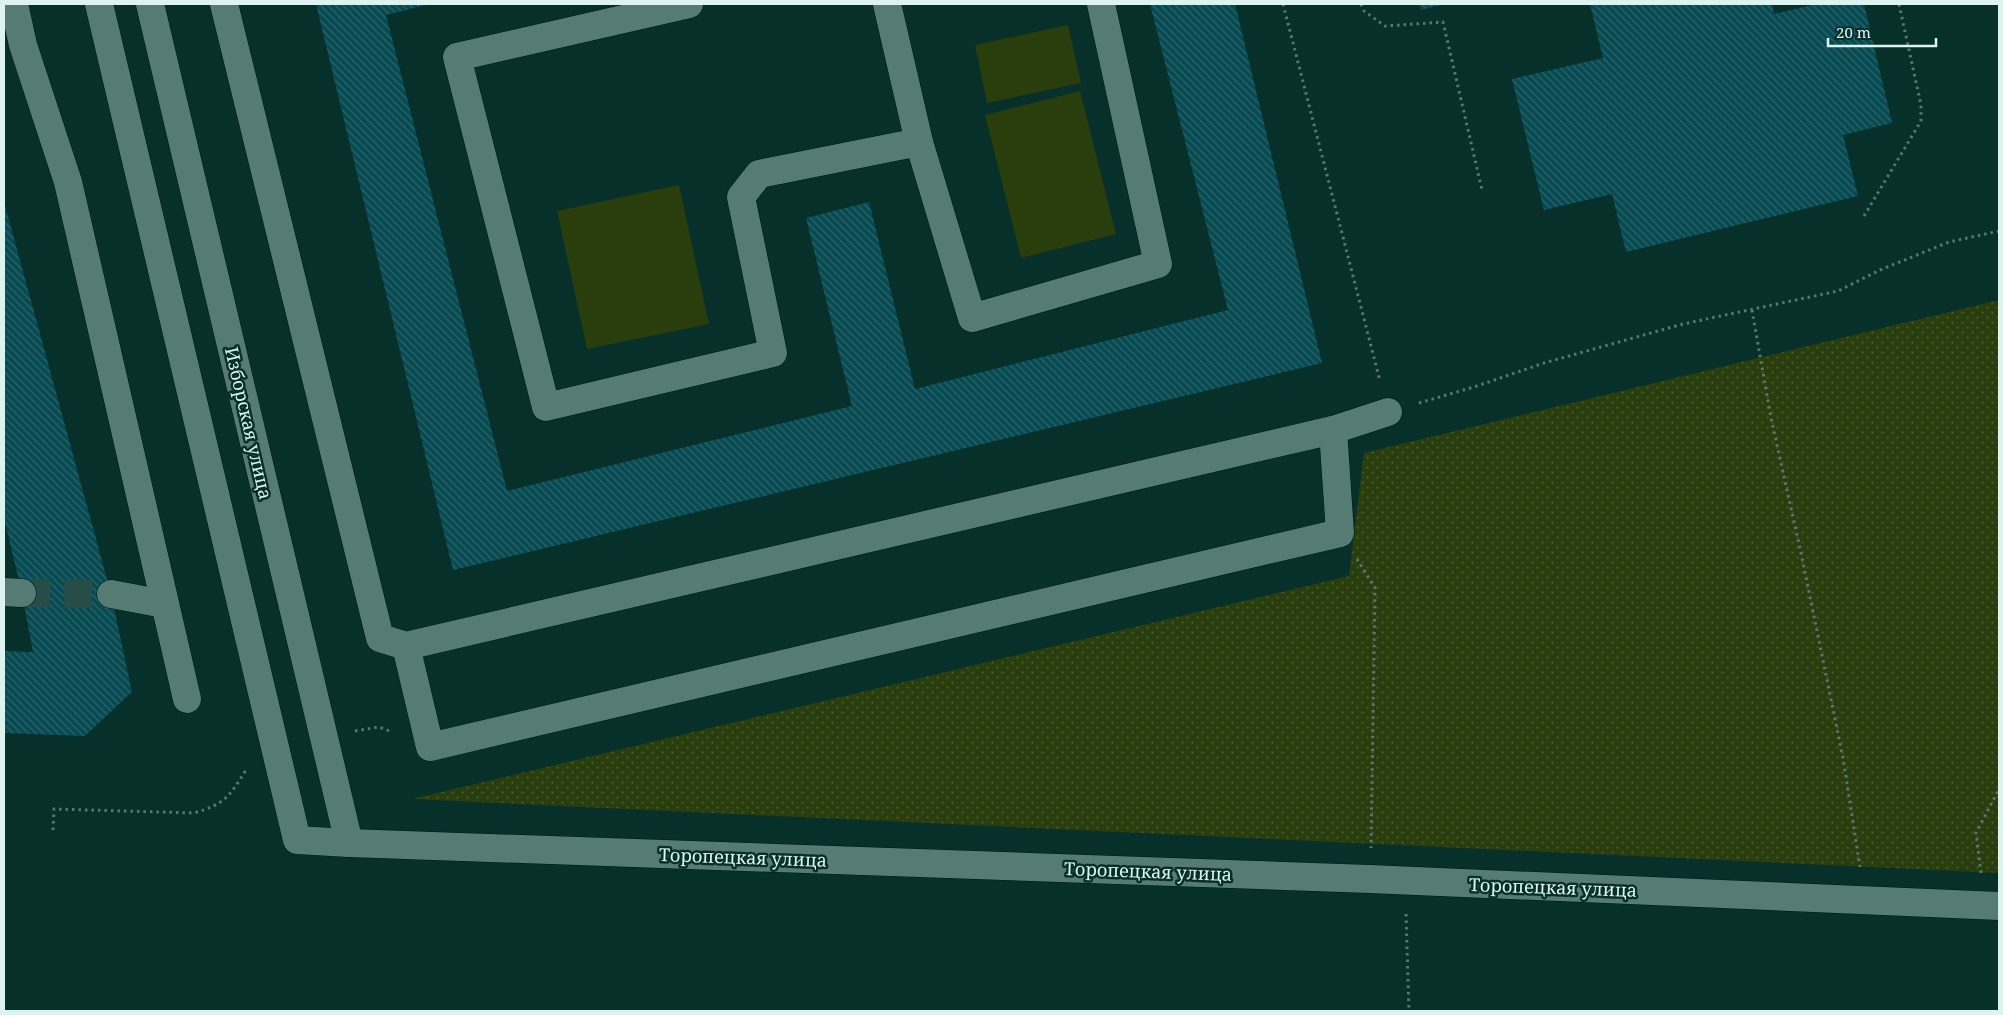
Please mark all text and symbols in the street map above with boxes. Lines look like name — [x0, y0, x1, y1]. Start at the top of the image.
scale bar — [1828, 15, 1936, 47]
text: 20 m — [1836, 22, 1871, 42]
street label: Изборская улица — [220, 344, 278, 502]
street label: Торопецкая улица — [658, 842, 828, 872]
street label: Торопецкая улица — [1063, 856, 1233, 886]
street label: Торопецкая улица — [1468, 872, 1638, 902]

